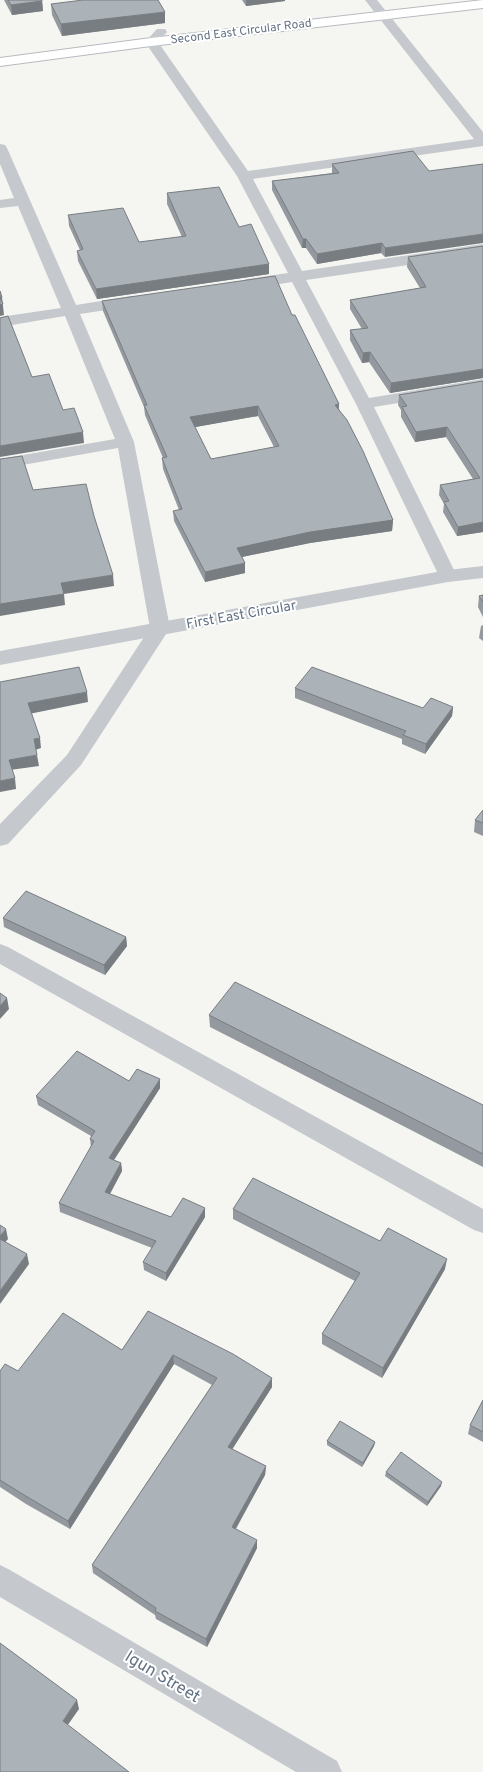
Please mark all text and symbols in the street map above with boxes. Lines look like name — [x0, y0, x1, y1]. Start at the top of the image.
street label: Second East Circular Road — [170, 15, 313, 49]
street label: First East Circular — [185, 597, 298, 634]
street label: Igun Street — [120, 1647, 204, 1709]

